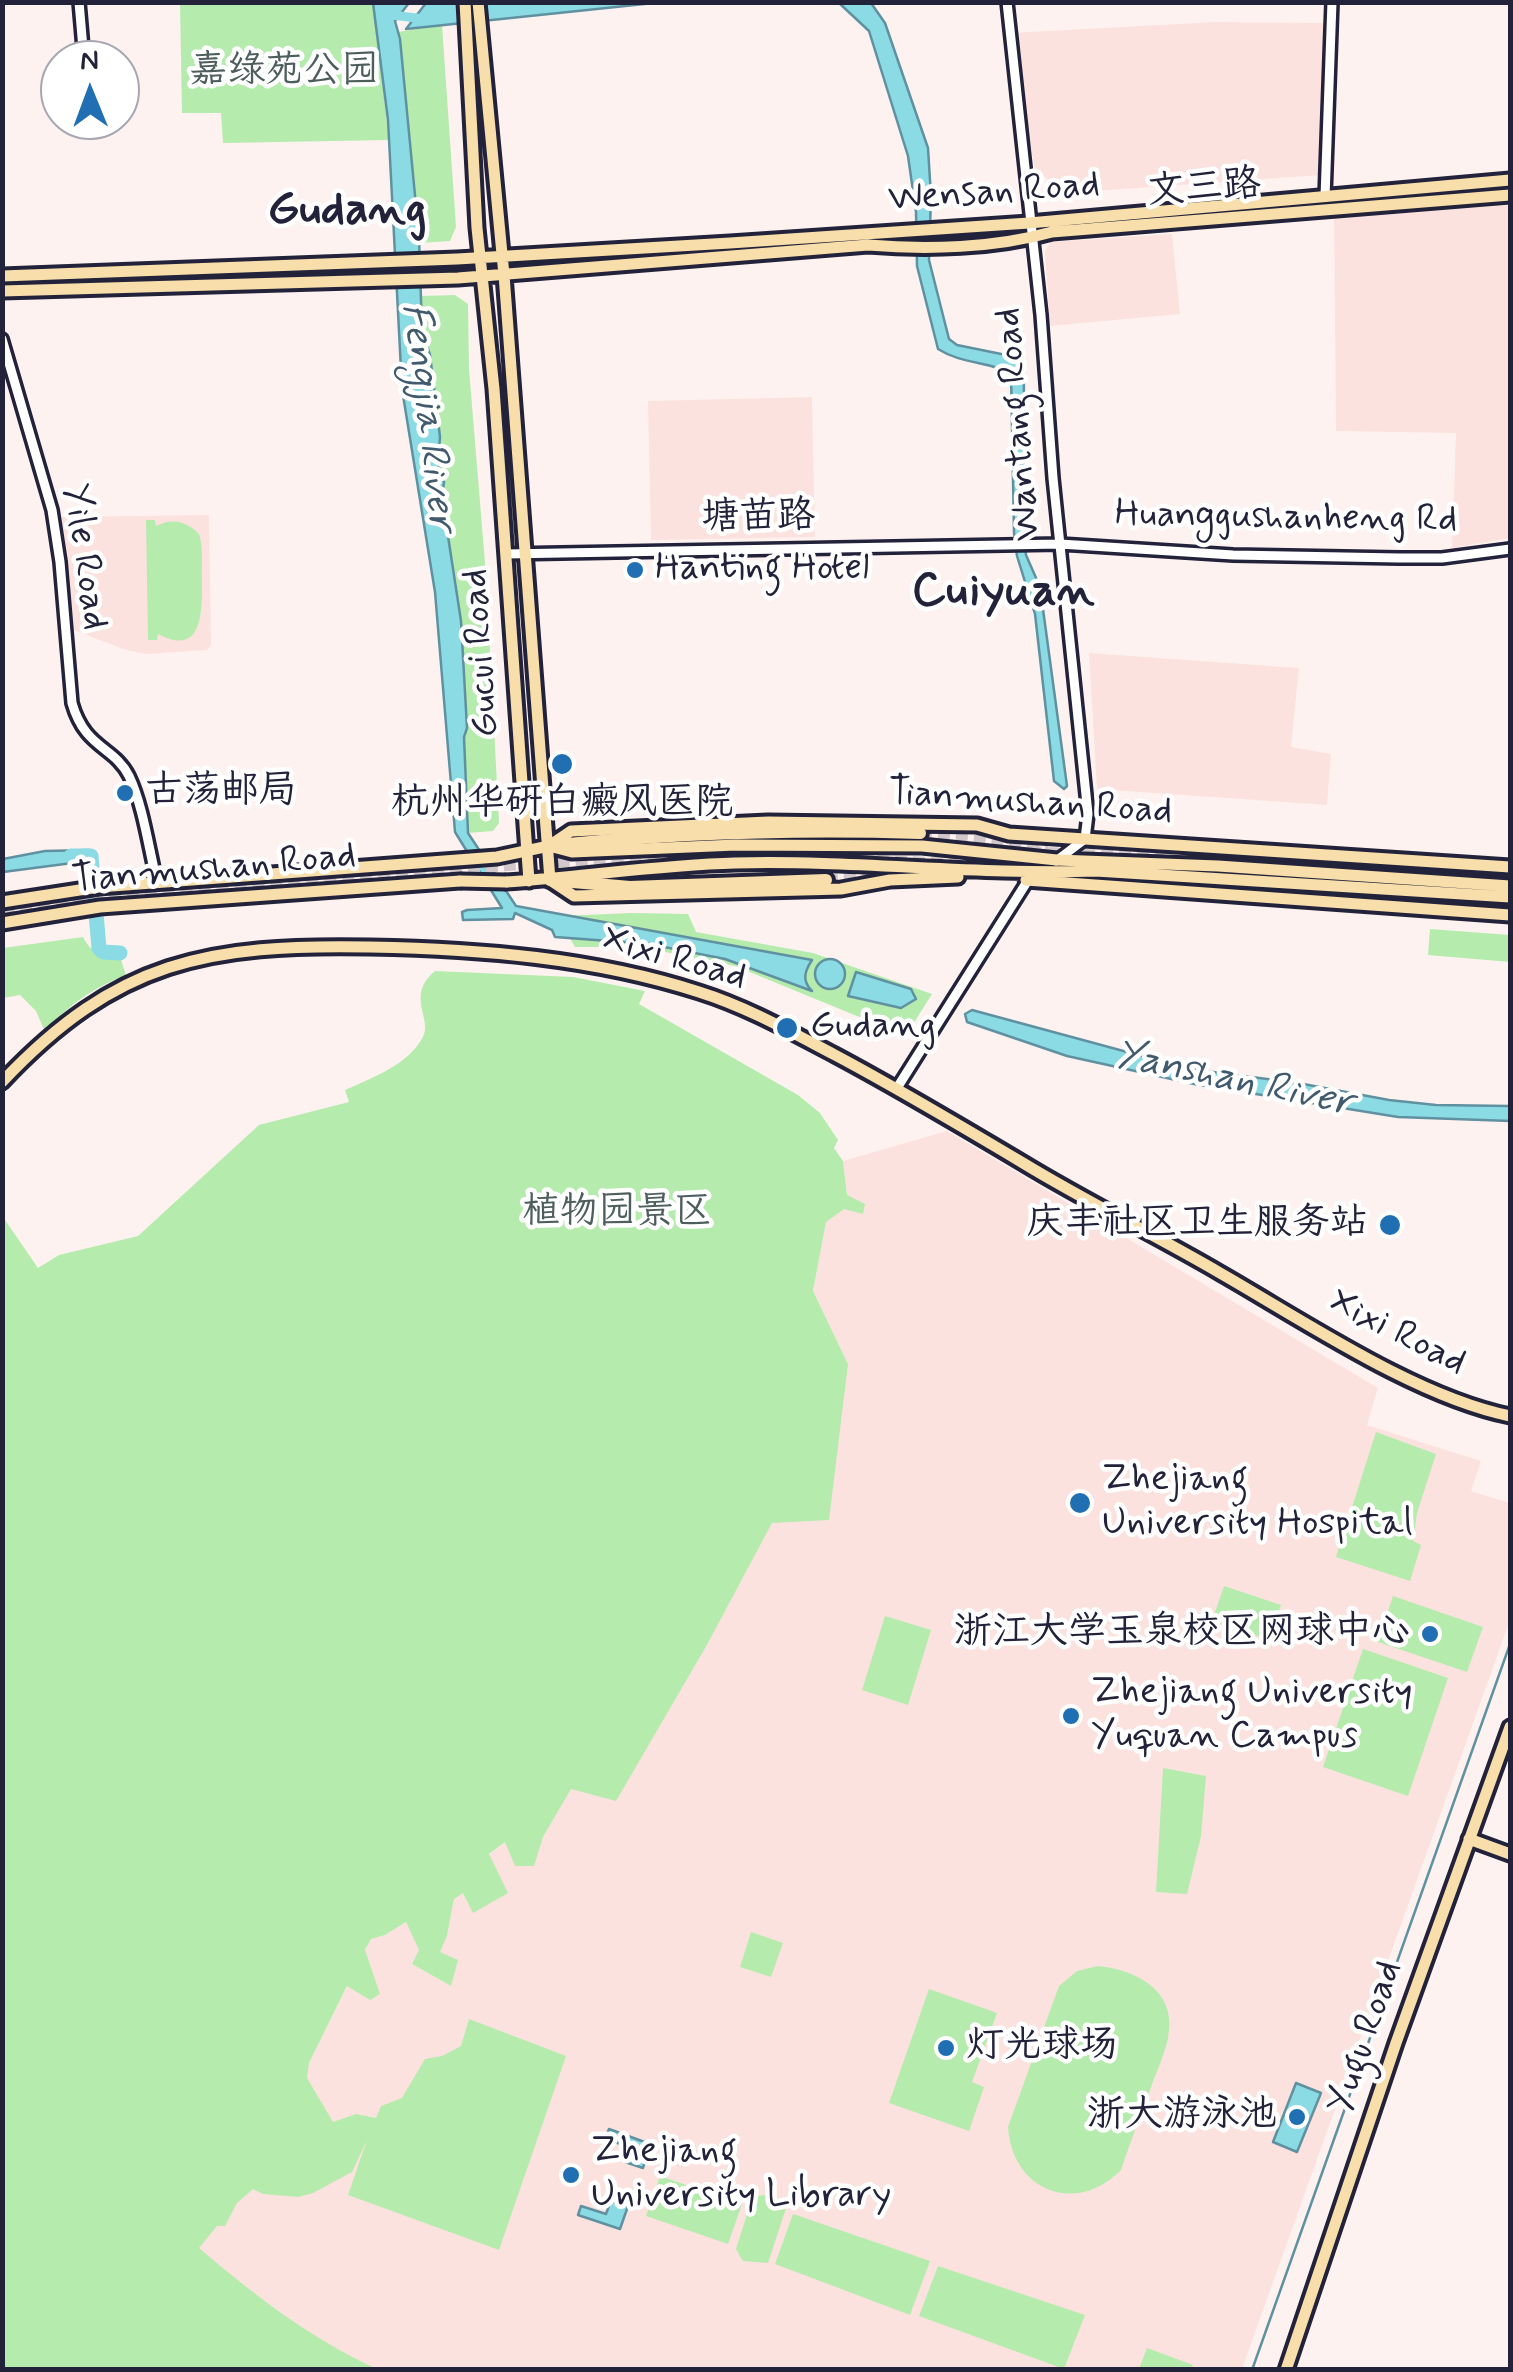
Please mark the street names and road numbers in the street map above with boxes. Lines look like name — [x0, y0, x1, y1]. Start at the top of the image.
street label: 文三路 — [1146, 163, 1262, 217]
street label: Wensan Road — [887, 164, 1101, 224]
street label: Wantang Road — [987, 306, 1053, 542]
street label: Yile Road — [50, 481, 116, 633]
street label: Huanggushanheng Rd — [1114, 493, 1458, 545]
street label: 塘苗路 — [701, 495, 815, 543]
street label: Gucui Road — [454, 567, 512, 739]
street label: Tianmushan Road — [886, 771, 1174, 837]
street label: Tianmushan Road — [70, 835, 358, 905]
street label: Xixi Road — [597, 918, 751, 1002]
street label: Xixi Road — [1321, 1280, 1473, 1388]
street label: Yugu Road — [1320, 1955, 1414, 2121]

